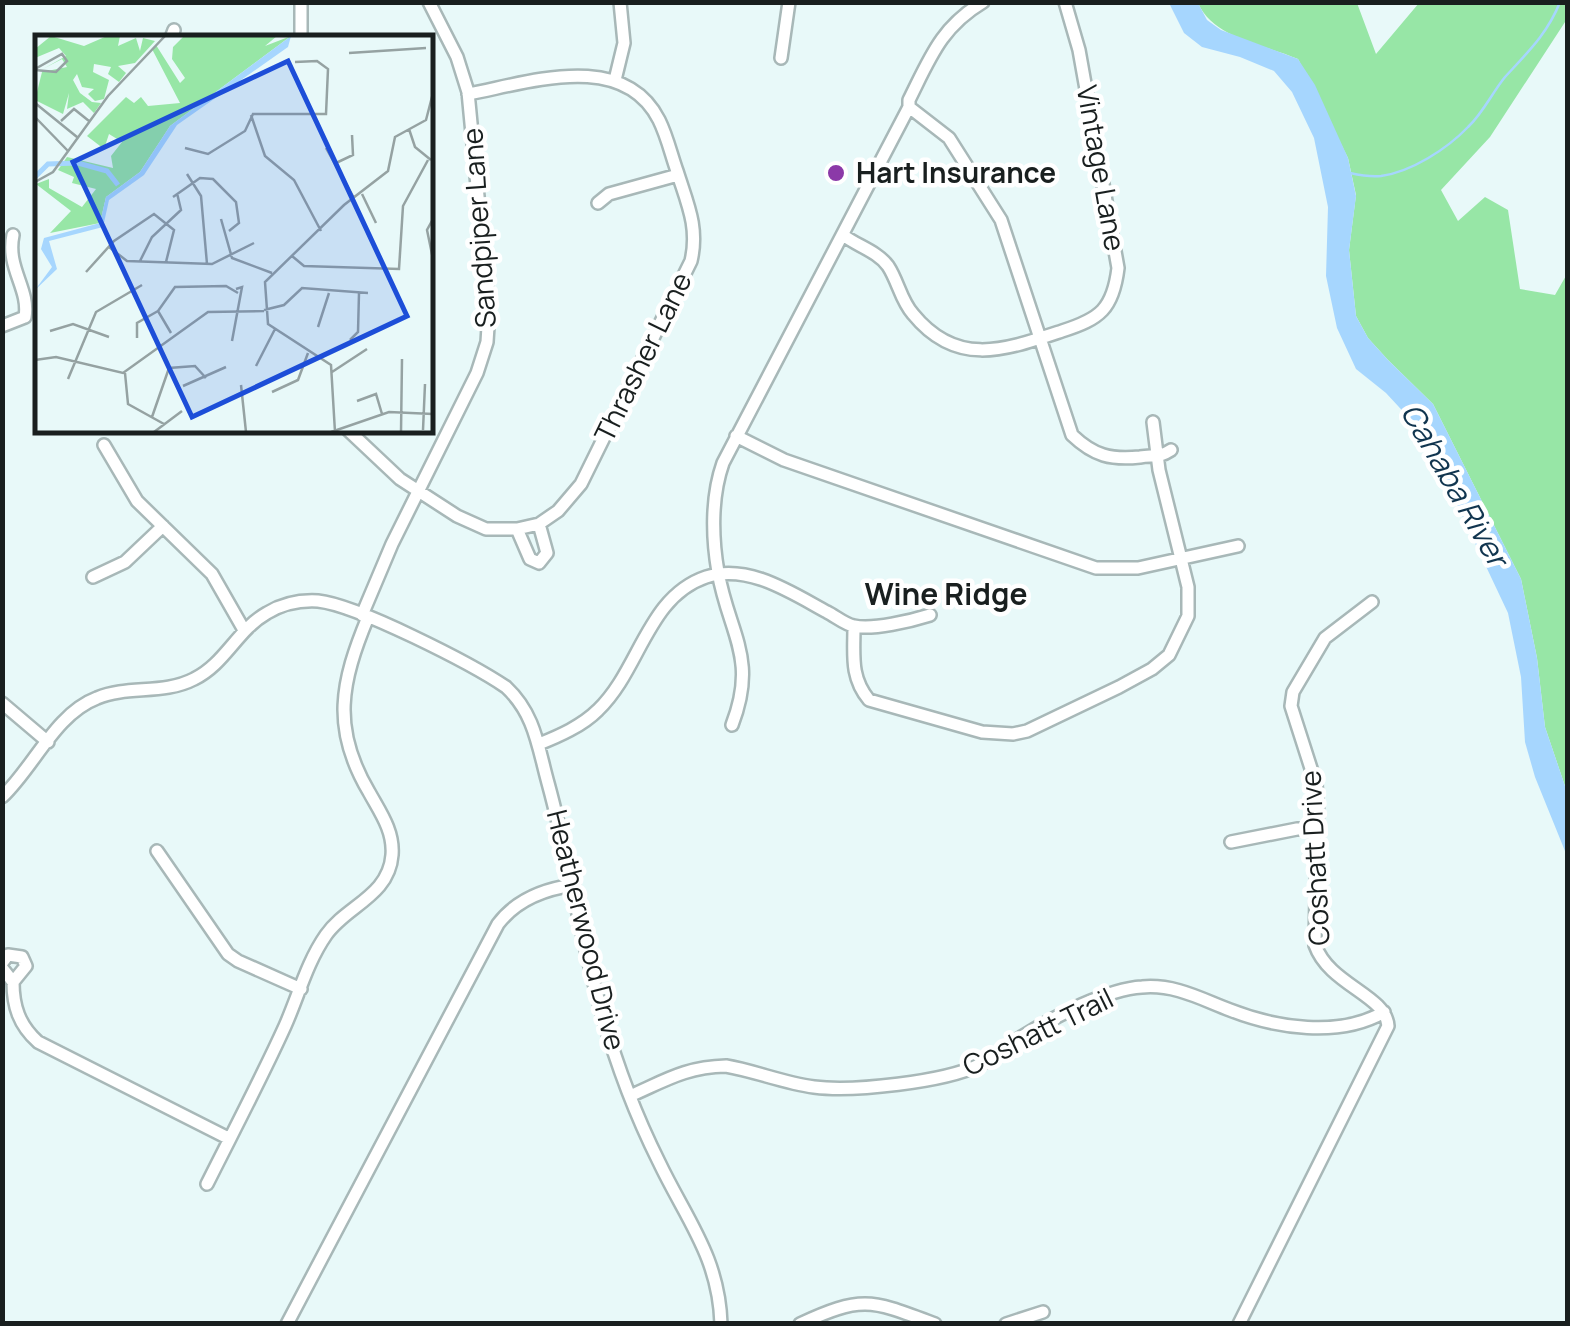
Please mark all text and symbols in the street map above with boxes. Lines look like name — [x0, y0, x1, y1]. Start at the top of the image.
inset map — [35, 35, 432, 432]
street label: Vintage Lane — [1069, 82, 1135, 254]
street label: Sandpiper Lane — [452, 127, 504, 329]
place label: Hart Insurance — [856, 153, 1056, 191]
marker: Hart Insurance — [825, 162, 847, 184]
street label: Thrasher Lane — [585, 265, 700, 448]
water label: Cahaba River — [1392, 395, 1521, 577]
district label: Wine Ridge — [865, 573, 1027, 614]
street label: Coshatt Drive — [1290, 770, 1338, 947]
street label: Heatherwood Drive — [539, 805, 635, 1054]
street label: Coshatt Trail — [956, 978, 1119, 1084]

